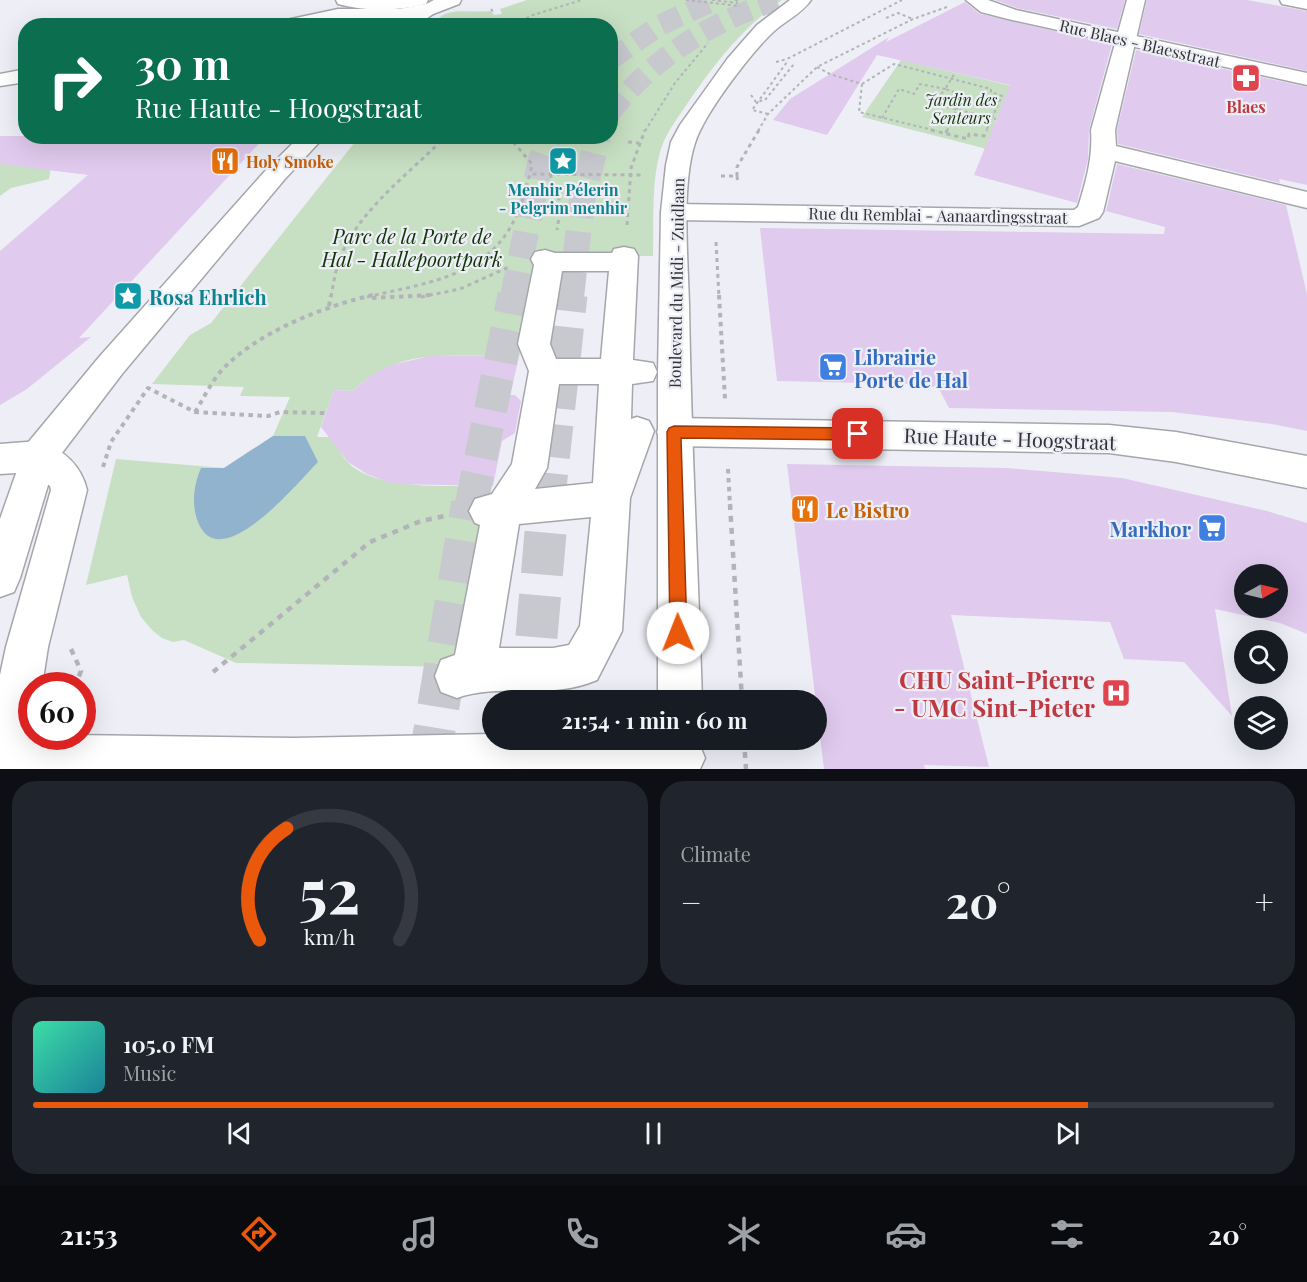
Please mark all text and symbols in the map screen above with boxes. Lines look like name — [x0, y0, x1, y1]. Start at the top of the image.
street label: Rue Blaes - Blaesstraat — [1058, 14, 1223, 72]
text: 30 m — [135, 35, 230, 91]
icon: right — [36, 42, 114, 120]
pharmacy icon: Blaes — [1230, 62, 1262, 94]
text: Rue Haute - Hoogstraat — [135, 89, 422, 125]
park label: Jardin des Senteurs — [925, 89, 997, 128]
place label: Blaes — [1226, 96, 1266, 117]
restaurant icon: Holy Smoke — [209, 145, 241, 177]
place icon: Menhir Pélerin - Pelgrim menhir — [547, 145, 579, 177]
place label: Holy Smoke — [246, 151, 334, 172]
street label: Boulevard du Midi - Zuidlaan — [664, 177, 688, 388]
place label: Menhir Pélerin - Pelgrim menhir — [499, 179, 628, 218]
street label: Rue du Remblai - Aanaardingsstraat — [808, 202, 1068, 228]
park label: Parc de la Porte de Hal - Hallepoortpark — [321, 222, 502, 272]
place icon: Rosa Ehrlich — [112, 280, 144, 312]
place label: Rosa Ehrlich — [149, 283, 267, 310]
place label: Librairie Porte de Hal — [854, 343, 968, 393]
supermarket icon: Librairie Porte de Hal — [817, 351, 849, 383]
pin — [832, 408, 883, 459]
icon: arrive — [841, 417, 874, 450]
street label: Rue Haute - Hoogstraat — [903, 421, 1118, 455]
restaurant icon: Le Bistro — [789, 493, 821, 525]
place label: Le Bistro — [826, 496, 909, 523]
supermarket icon: Markhor — [1196, 512, 1228, 544]
place label: Markhor — [1109, 515, 1192, 542]
north arrow — [1234, 564, 1288, 618]
map controls — [1234, 564, 1288, 750]
position arrow — [646, 601, 710, 665]
button: search — [1234, 630, 1288, 684]
place label: CHU Saint-Pierre - UMC Sint-Pieter — [894, 663, 1096, 723]
speed limit sign: 60 — [18, 672, 96, 750]
hospital icon: CHU Saint-Pierre - UMC Sint-Pieter — [1100, 677, 1132, 709]
button: layers — [1234, 696, 1288, 750]
text: 21:54 · 1 min · 60 m — [562, 705, 748, 735]
text: Climate — [681, 840, 751, 867]
text: 52 — [299, 846, 360, 930]
text: 20° — [946, 870, 1011, 930]
text: − — [681, 879, 702, 923]
text: + — [1255, 879, 1274, 923]
text: km/h — [304, 922, 356, 950]
text: 105.0 FM — [123, 1029, 214, 1059]
text: Music — [123, 1059, 176, 1086]
icon: previous — [223, 1117, 256, 1150]
icon: pause — [637, 1117, 670, 1150]
icon: next — [1051, 1117, 1084, 1150]
icon: directions — [238, 1213, 280, 1255]
icon: music — [399, 1213, 441, 1255]
icon: phone — [561, 1213, 603, 1255]
icon: climate — [723, 1213, 765, 1255]
icon: car — [885, 1213, 927, 1255]
icon: filters — [1046, 1213, 1088, 1255]
text: 21:53 — [60, 1216, 118, 1252]
text: 20° — [1208, 1216, 1247, 1252]

